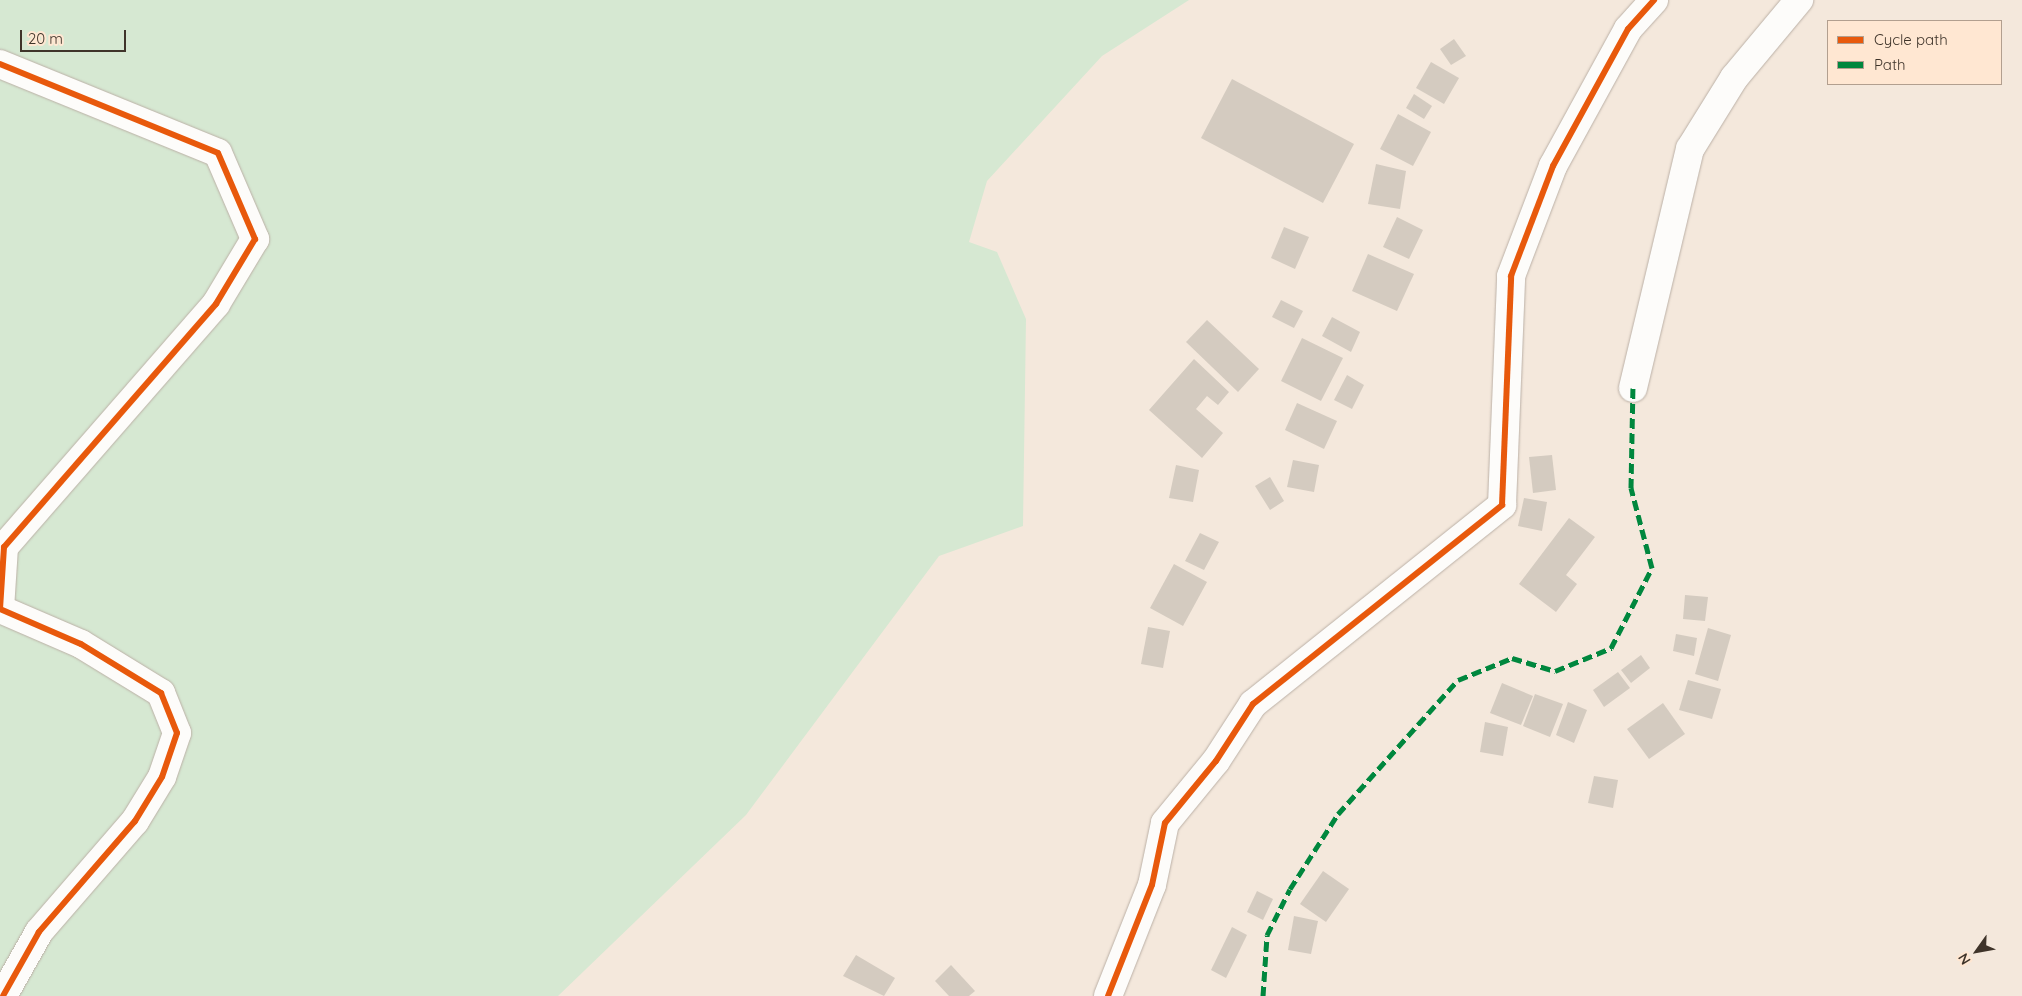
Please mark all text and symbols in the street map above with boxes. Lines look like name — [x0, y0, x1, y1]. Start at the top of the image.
scale bar — [22, 20, 129, 52]
legend — [1827, 20, 2002, 85]
text: 20 m — [28, 29, 63, 48]
text: Cycle path — [1874, 30, 1948, 49]
text: Path — [1874, 55, 1906, 74]
north arrow — [1952, 926, 2002, 976]
text: N — [1954, 950, 1975, 968]

